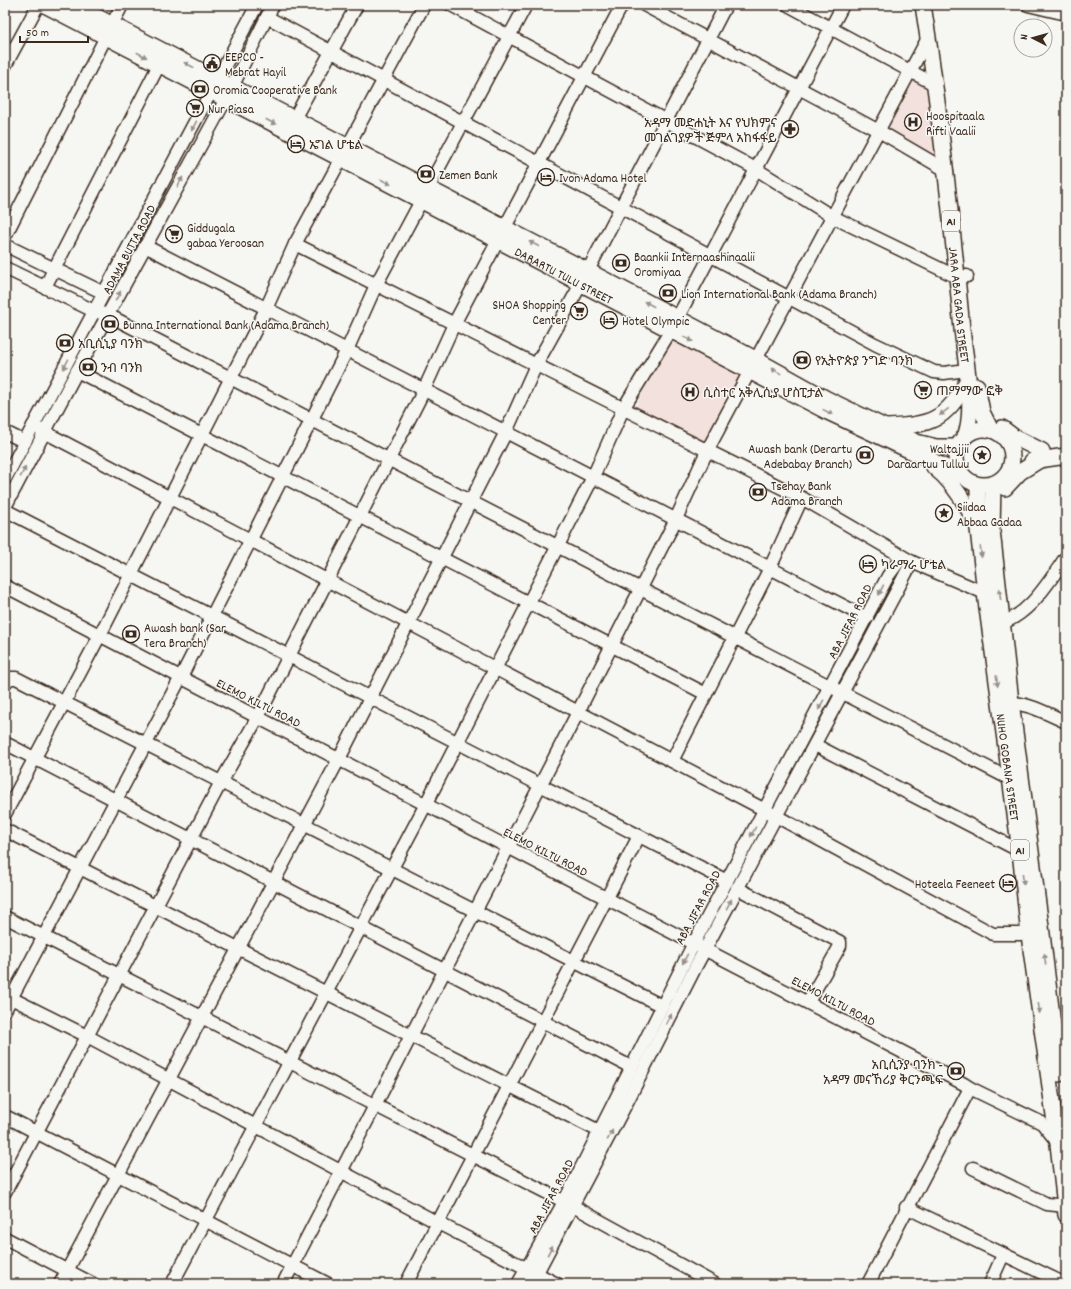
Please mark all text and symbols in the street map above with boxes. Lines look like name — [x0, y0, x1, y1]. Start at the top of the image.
scale bar — [20, 18, 88, 44]
north arrow — [1013, 18, 1053, 58]
text: 50 m — [26, 25, 49, 42]
text: N — [1017, 33, 1033, 41]
place label: EEPCO - Mebrat Hayil — [225, 49, 286, 83]
one-way arrow — [136, 52, 148, 59]
public building icon: EEPCO - Mebrat Hayil — [202, 53, 222, 73]
one-way arrow — [184, 62, 195, 68]
bank icon: Oromia Cooperative Bank — [190, 79, 210, 99]
place label: Oromia Cooperative Bank — [213, 82, 337, 101]
supermarket icon: Nur Piasa — [185, 98, 205, 118]
place label: Nur Piasa — [208, 101, 255, 120]
place label: Hoospitaala Rifti Vaalii — [926, 108, 985, 142]
hospital icon: Hoospitaala Rifti Vaalii — [903, 112, 923, 132]
place label: አዳማ መድሐኒት እና የህክምና መገልገያዎች ጅምላ አከፋፋይ — [644, 115, 777, 149]
one-way arrow — [265, 119, 277, 125]
pharmacy icon: አዳማ መድሐኒት እና የህክምና መገልገያዎች ጅምላ አከፋፋይ — [780, 119, 800, 139]
one-way arrow — [191, 120, 197, 132]
hotel icon: ኤግል ሆቴል — [286, 134, 306, 154]
place label: ኤግል ሆቴል — [309, 137, 364, 156]
bank icon: Zemen Bank — [416, 164, 436, 184]
place label: Zemen Bank — [439, 167, 498, 186]
hotel icon: Ivon Adama Hotel — [536, 167, 556, 187]
place label: Ivon Adama Hotel — [559, 170, 647, 189]
one-way arrow — [177, 176, 184, 188]
one-way arrow — [380, 179, 392, 185]
street label: ADAMA BUTTA ROAD — [99, 202, 162, 298]
road number: A1 — [942, 211, 960, 231]
place label: Giddugala gabaa Yeroosan — [187, 220, 264, 254]
supermarket icon: Giddugala gabaa Yeroosan — [164, 224, 184, 244]
one-way arrow — [528, 240, 539, 247]
street label: DARARTU TULU STREET — [510, 244, 615, 310]
street label: JARA ABA GADA STREET — [942, 246, 973, 364]
place label: Baankii Internaashinaalii Oromiyaa — [634, 249, 755, 283]
bank icon: Baankii Internaashinaalii Oromiyaa — [611, 253, 631, 273]
bank icon: Lion International Bank (Adama Branch) — [658, 283, 678, 303]
place label: Lion International Bank (Adama Branch) — [681, 286, 877, 305]
one-way arrow — [115, 290, 121, 302]
place label: SHOA Shopping Center — [493, 297, 566, 331]
one-way arrow — [643, 300, 655, 307]
supermarket icon: SHOA Shopping Center — [569, 301, 589, 321]
hotel icon: Hotel Olympic — [599, 310, 619, 330]
place label: Hotel Olympic — [622, 313, 689, 332]
bank icon: Bunna International Bank (Adama Branch) — [100, 314, 120, 334]
place label: Bunna International Bank (Adama Branch) — [123, 317, 329, 336]
bank icon: አቢሲኒያ ባንክ — [55, 333, 75, 353]
place label: አቢሲኒያ ባንክ — [78, 336, 143, 355]
one-way arrow — [682, 336, 694, 342]
bank icon: የኢትዮጵያ ንግድ ባንክ — [792, 350, 812, 370]
place label: የኢትዮጵያ ንግድ ባንክ — [815, 353, 913, 372]
bank icon: ንብ ባንክ — [78, 357, 98, 377]
one-way arrow — [63, 358, 69, 370]
place label: ንብ ባንክ — [101, 360, 143, 379]
one-way arrow — [771, 367, 782, 374]
supermarket icon: ጠማማው ፎቅ — [913, 380, 933, 400]
hospital icon: ሲስተር አቅሊሲያ ሆስፒታል — [680, 382, 700, 402]
place label: ጠማማው ፎቅ — [936, 383, 1003, 402]
place label: ሲስተር አቅሊሲያ ሆስፒታል — [703, 385, 823, 404]
one-way arrow — [939, 408, 950, 416]
one-way arrow — [822, 409, 834, 415]
place label: Awash bank (Derartu Adebabay Branch) — [748, 441, 852, 475]
place label: Waltajjii Daraartuu Tulluu — [887, 441, 970, 475]
bank icon: Awash bank (Derartu Adebabay Branch) — [855, 445, 875, 465]
place icon: Waltajjii Daraartuu Tulluu — [972, 445, 992, 465]
one-way arrow — [20, 466, 26, 478]
place label: Tsehay Bank Adama Branch — [771, 478, 843, 512]
bank icon: Tsehay Bank Adama Branch — [748, 482, 768, 502]
place label: Siidaa Abbaa Gadaa — [957, 499, 1022, 533]
place icon: Siidaa Abbaa Gadaa — [934, 503, 954, 523]
one-way arrow — [978, 546, 984, 558]
hotel icon: ካራማራ ሆቴል — [858, 554, 878, 574]
place label: ካራማራ ሆቴል — [881, 557, 946, 576]
street label: ABA JIFAR ROAD — [824, 581, 878, 663]
one-way arrow — [878, 584, 885, 595]
one-way arrow — [997, 588, 1003, 600]
place label: Awash bank (Sar Tera Branch) — [144, 620, 226, 654]
bank icon: Awash bank (Sar Tera Branch) — [121, 624, 141, 644]
street label: ELEMO KILTU ROAD — [212, 675, 304, 734]
one-way arrow — [994, 675, 1000, 687]
one-way arrow — [818, 699, 825, 711]
street label: NUHO GOBANA STREET — [989, 713, 1023, 822]
street label: ELEMO KILTU ROAD — [499, 824, 591, 883]
one-way arrow — [750, 826, 757, 838]
road number: A1 — [1011, 840, 1029, 860]
street label: ABA JIFAR ROAD — [672, 867, 727, 949]
hotel icon: Hoteela Feeneet — [998, 873, 1018, 893]
one-way arrow — [1020, 873, 1027, 885]
place label: Hoteela Feeneet — [915, 876, 995, 895]
one-way arrow — [726, 898, 732, 909]
one-way arrow — [682, 953, 689, 965]
one-way arrow — [1042, 953, 1048, 965]
street label: ELEMO KILTU ROAD — [787, 972, 878, 1032]
one-way arrow — [1036, 1002, 1042, 1014]
one-way arrow — [666, 1013, 672, 1025]
place label: አቢሲንያ ባንክ - አዳማ መናኸሪያ ቅርንጫፍ — [823, 1057, 943, 1091]
bank icon: አቢሲንያ ባንክ - አዳማ መናኸሪያ ቅርንጫፍ — [946, 1061, 966, 1081]
one-way arrow — [607, 1129, 614, 1141]
street label: ABA JIFAR ROAD — [525, 1156, 580, 1238]
one-way arrow — [546, 1244, 553, 1256]

